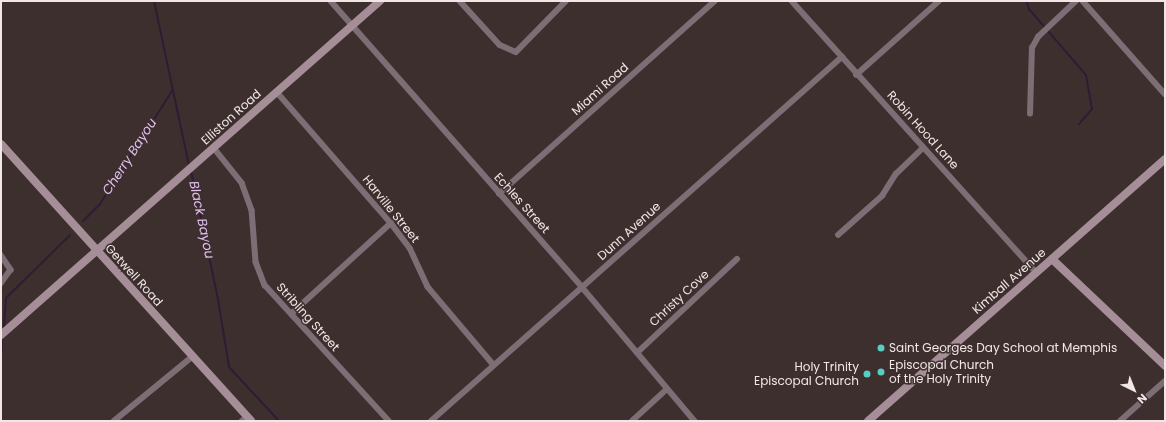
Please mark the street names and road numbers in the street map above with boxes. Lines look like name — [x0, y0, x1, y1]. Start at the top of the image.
street label: Miami Road — [569, 60, 631, 118]
street label: Elliston Road — [198, 86, 264, 148]
street label: Robin Hood Lane — [884, 88, 962, 172]
street label: Echles Street — [491, 170, 553, 236]
street label: Harville Street — [360, 173, 422, 245]
street label: Dunn Avenue — [595, 199, 663, 263]
street label: Getwell Road — [102, 241, 166, 309]
street label: Kimball Avenue — [969, 245, 1049, 317]
street label: Christy Cove — [646, 267, 712, 329]
street label: Stribling Street — [274, 280, 342, 354]

